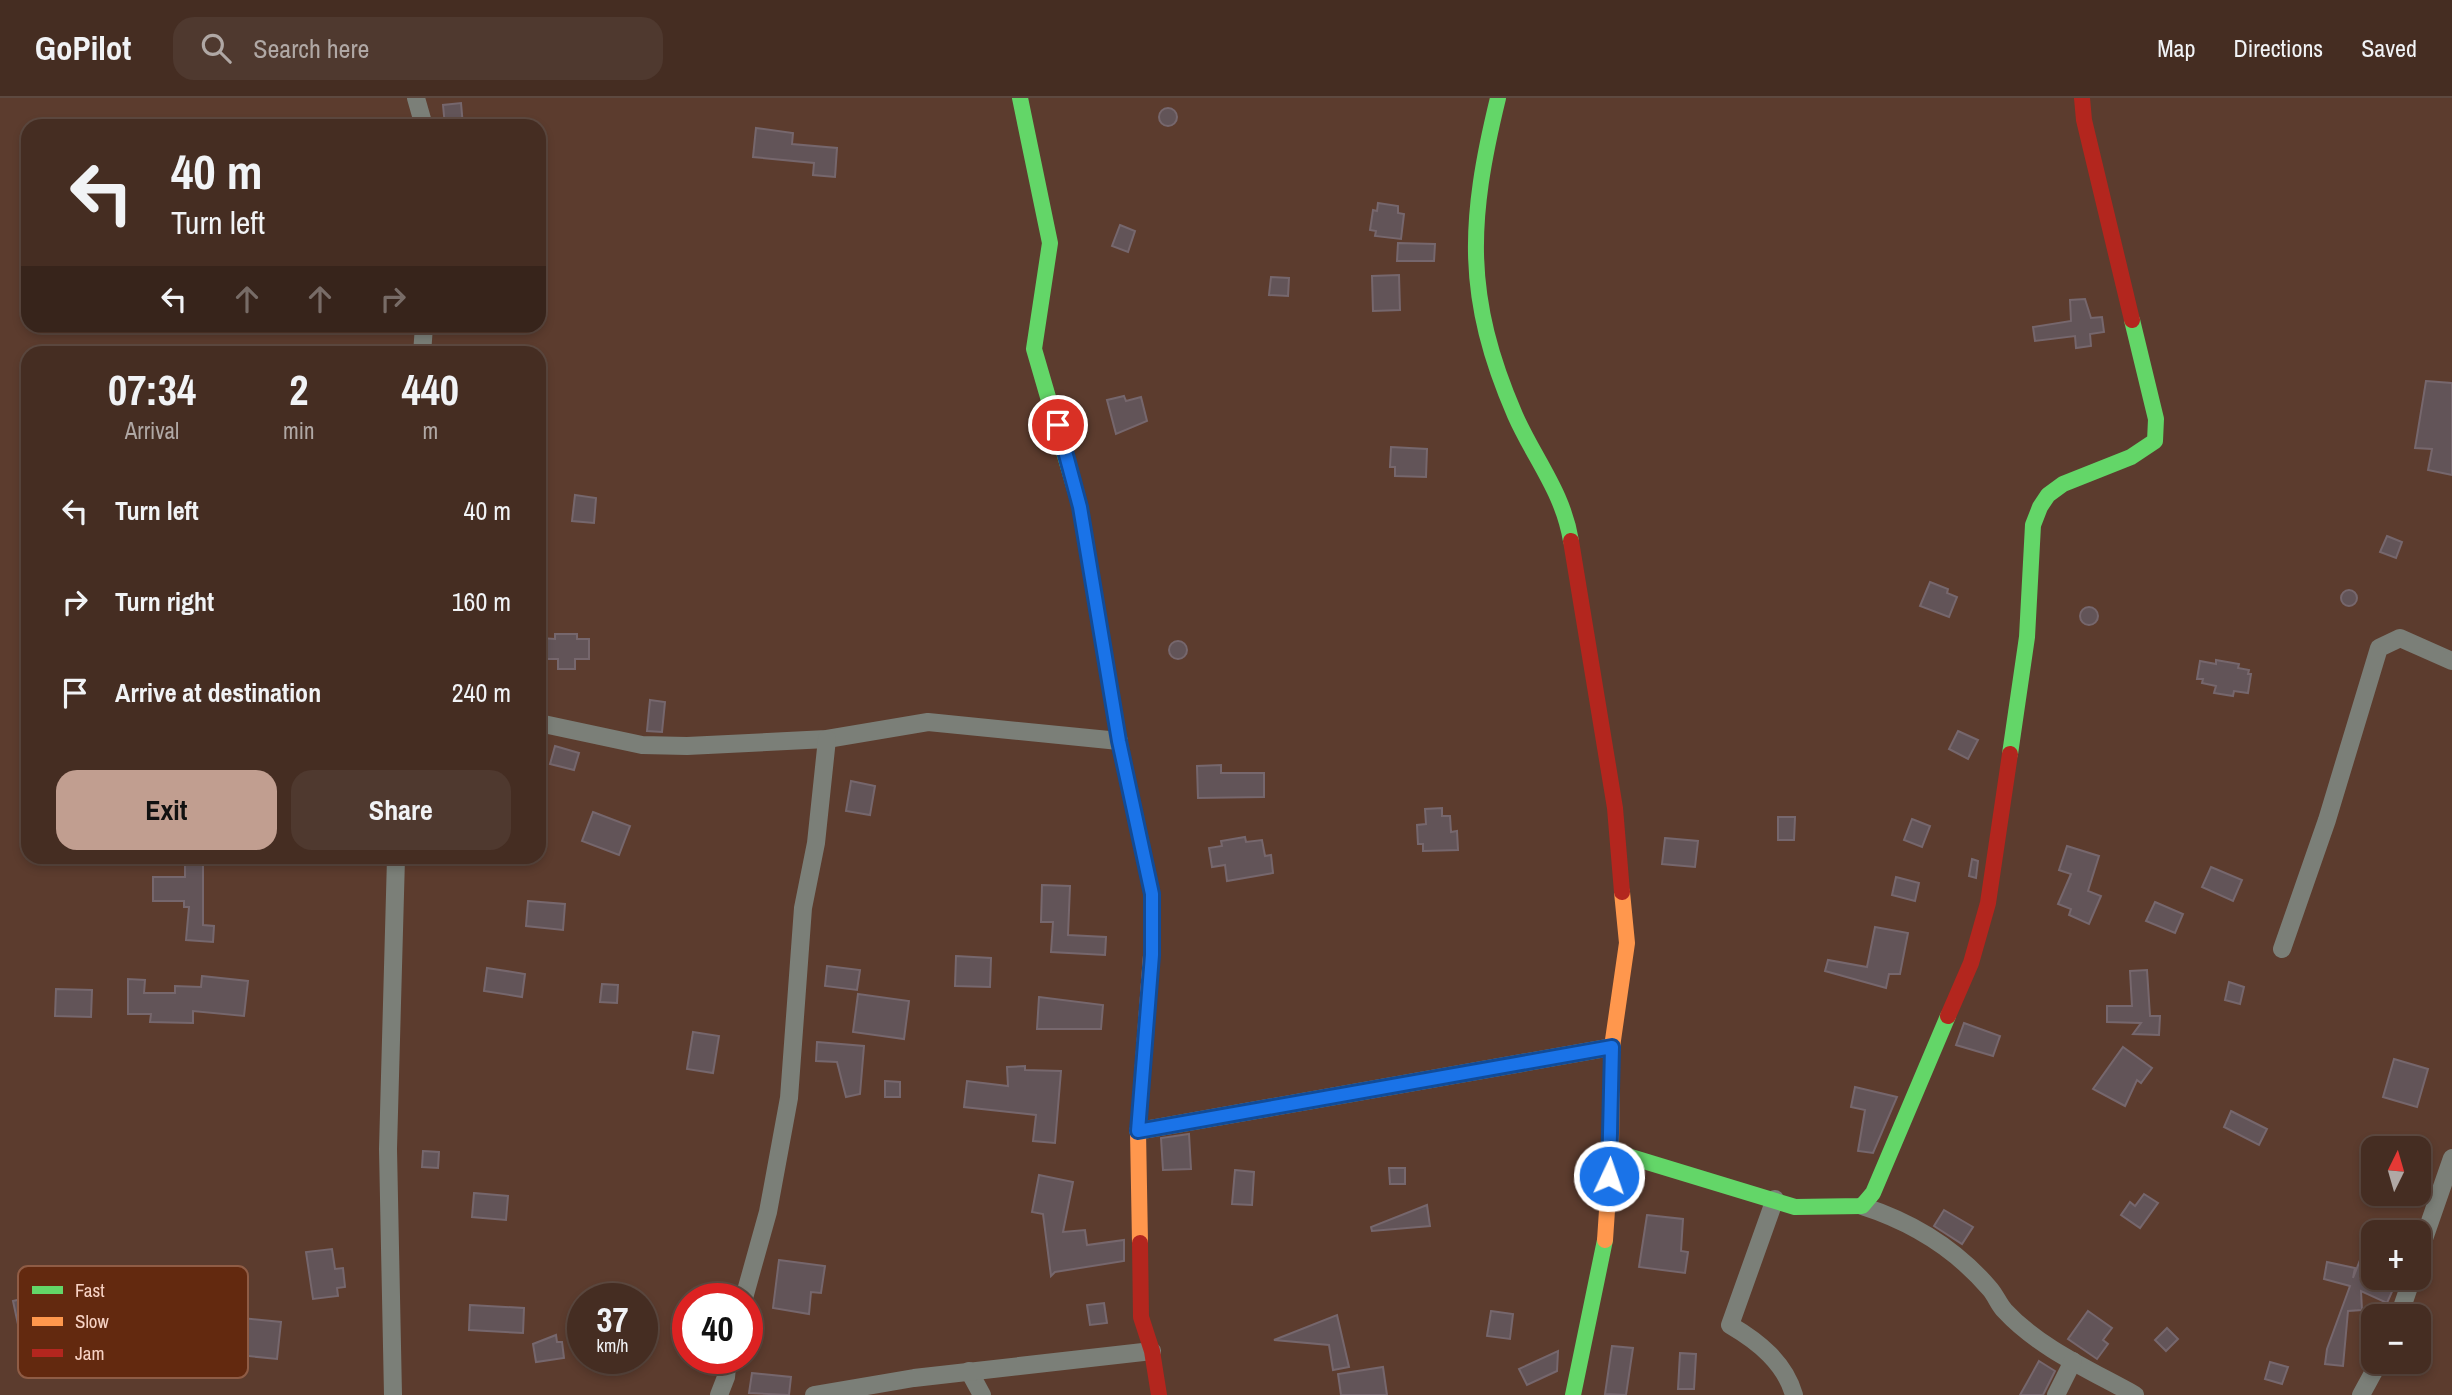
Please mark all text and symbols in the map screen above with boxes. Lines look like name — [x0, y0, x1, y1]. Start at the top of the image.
search box — [173, 17, 663, 80]
text: GoPilot — [35, 26, 131, 70]
icon: search — [197, 29, 235, 67]
text: Search here — [253, 31, 369, 66]
text: Map — [2157, 32, 2195, 64]
text: Directions — [2233, 32, 2323, 64]
text: Saved — [2361, 32, 2417, 64]
text: 40 m — [171, 138, 263, 204]
icon: left — [56, 147, 147, 238]
text: Turn left — [171, 201, 265, 244]
icon: left — [155, 280, 193, 318]
icon: ahead — [228, 280, 266, 318]
icon: ahead — [301, 280, 339, 318]
icon: right — [374, 280, 412, 318]
text: 07:34 — [108, 362, 196, 418]
text: 2 — [289, 362, 308, 418]
text: 440 — [402, 362, 459, 418]
pin — [1028, 395, 1088, 455]
icon: arrive — [1039, 406, 1077, 444]
text: Arrival — [125, 415, 179, 446]
text: min — [283, 415, 315, 446]
text: m — [422, 415, 438, 446]
icon: left — [56, 492, 94, 530]
text: Turn left — [115, 493, 199, 528]
text: 40 m — [464, 493, 511, 528]
icon: right — [56, 583, 94, 621]
text: Turn right — [115, 584, 214, 619]
text: 160 m — [452, 584, 511, 619]
icon: arrive — [56, 674, 94, 712]
text: Arrive at destination — [115, 675, 321, 710]
text: 240 m — [452, 675, 511, 710]
button: Exit — [56, 770, 277, 850]
button: Share — [291, 770, 511, 850]
north arrow — [2361, 1136, 2431, 1206]
map controls — [2361, 1136, 2431, 1374]
position arrow — [1572, 1139, 1646, 1213]
button: + — [2361, 1220, 2431, 1290]
legend — [18, 1266, 248, 1378]
text: Fast — [75, 1277, 105, 1303]
speed limit sign: 40 — [672, 1283, 763, 1374]
text: 37 — [597, 1296, 628, 1343]
button: − — [2361, 1304, 2431, 1374]
text: Slow — [75, 1308, 110, 1334]
text: km/h — [597, 1333, 629, 1358]
text: Jam — [75, 1340, 104, 1366]

